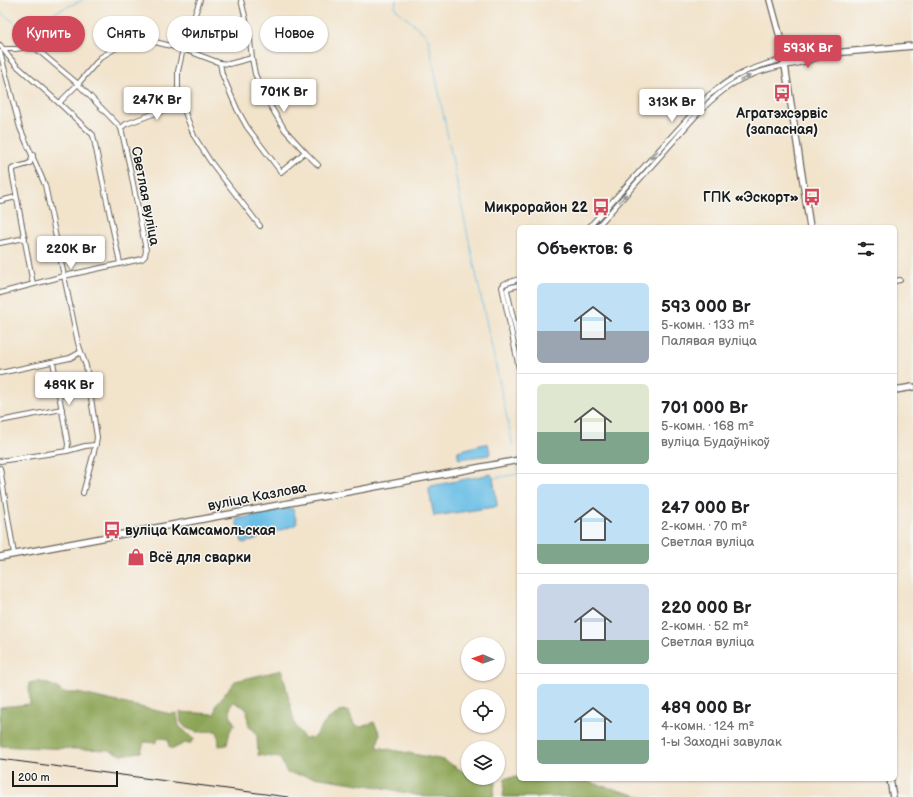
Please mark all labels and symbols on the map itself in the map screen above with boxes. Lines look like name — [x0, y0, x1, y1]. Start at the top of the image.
pin: 593K Br — [771, 35, 845, 69]
one-way arrow — [739, 75, 750, 81]
pin: 701K Br — [247, 79, 321, 113]
bus stop icon: Агратэхсэрвіс (запасная) — [772, 83, 792, 103]
pin: 247K Br — [120, 87, 194, 121]
pin: 313K Br — [635, 89, 709, 123]
place label: Агратэхсэрвіс (запасная) — [735, 105, 828, 138]
street label: Светлая вуліца — [128, 145, 164, 248]
one-way arrow — [649, 150, 659, 160]
bus stop icon: ГПК «Эскорт» — [802, 187, 822, 207]
place label: ГПК «Эскорт» — [703, 189, 799, 206]
one-way arrow — [618, 193, 628, 203]
bus stop icon: Микрорайон 22 — [591, 197, 611, 217]
place label: Микрорайон 22 — [484, 199, 589, 216]
pin: 220K Br — [34, 236, 108, 270]
pin: 489K Br — [32, 372, 106, 406]
street label: вуліца Казлова — [206, 478, 309, 514]
bus stop icon: вуліца Камсамольская — [102, 520, 122, 540]
place label: вуліца Камсамольская — [125, 522, 276, 539]
shop icon: Всё для сварки — [126, 547, 146, 567]
place label: Всё для сварки — [149, 549, 251, 566]
north arrow — [461, 637, 505, 681]
scale bar — [12, 769, 118, 788]

